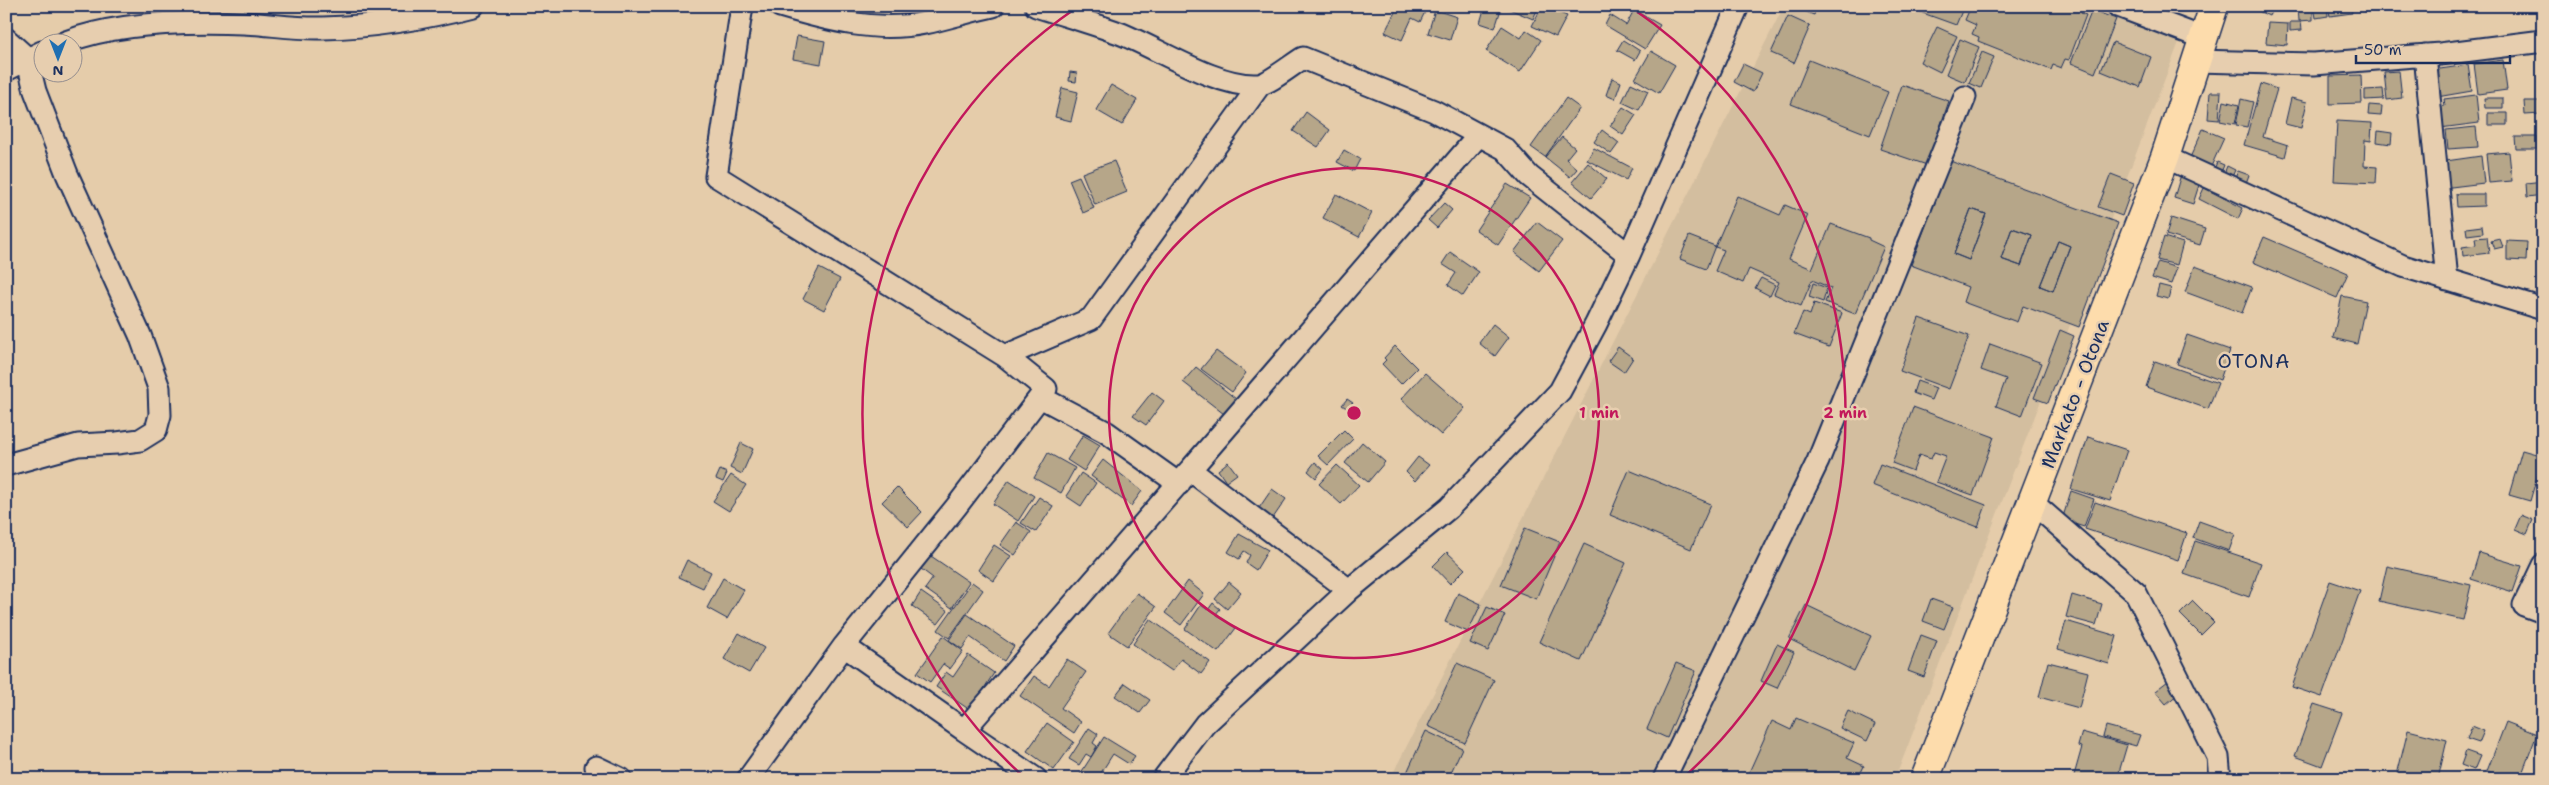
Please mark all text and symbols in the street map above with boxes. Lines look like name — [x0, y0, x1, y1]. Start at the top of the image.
north arrow — [32, 32, 82, 82]
scale bar — [2356, 32, 2510, 64]
text: 50 m — [2364, 40, 2402, 60]
text: N — [52, 62, 64, 80]
street label: Markato - Otona — [2035, 316, 2115, 472]
district label: OTONA — [2217, 348, 2291, 374]
text: 1 min — [1579, 403, 1619, 423]
text: 2 min — [1823, 403, 1867, 423]
centre of rings — [1345, 404, 1363, 422]

